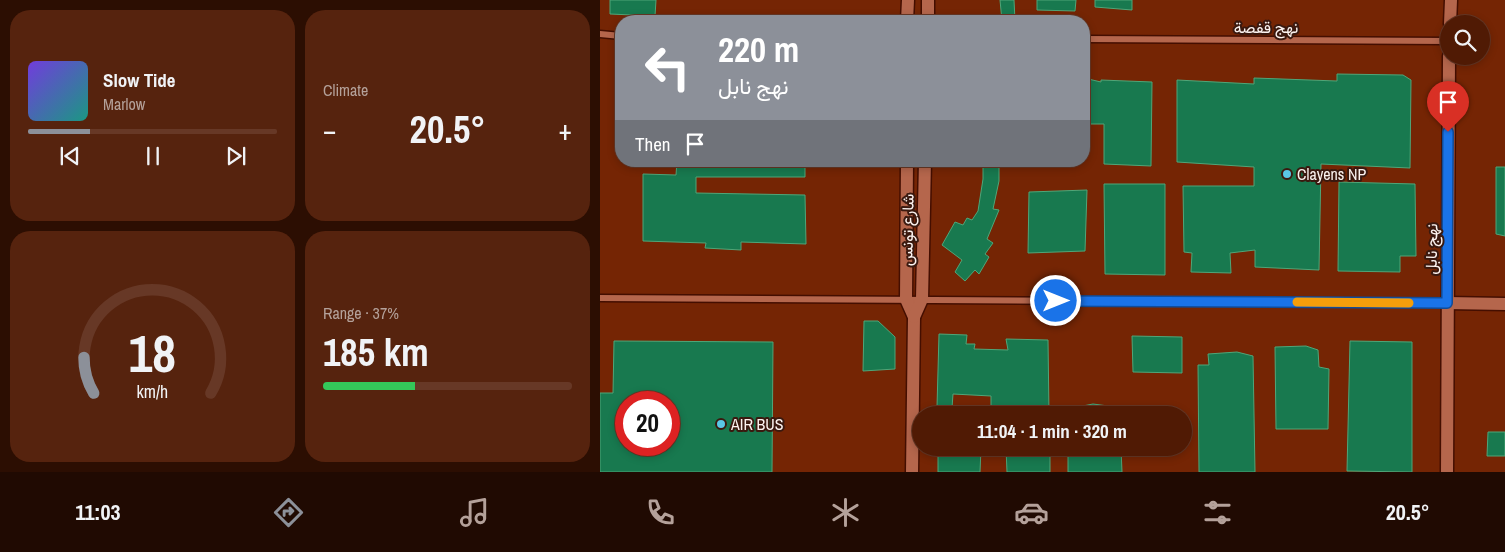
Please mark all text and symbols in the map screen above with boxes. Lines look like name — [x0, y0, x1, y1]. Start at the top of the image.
map controls — [1440, 15, 1490, 65]
button: search — [1440, 15, 1490, 65]
street label: نهج قفصة — [1234, 16, 1298, 39]
text: 220 m — [718, 26, 799, 73]
icon: left — [635, 35, 700, 100]
text: Slow Tide — [103, 67, 175, 93]
text: نهج نابل — [718, 71, 789, 101]
text: Climate — [323, 79, 368, 101]
pin — [1427, 81, 1469, 132]
icon: arrive — [1434, 88, 1462, 116]
text: Marlow — [103, 93, 145, 115]
text: 20.5° — [410, 104, 485, 155]
text: − — [323, 111, 336, 149]
text: + — [559, 111, 572, 149]
icon: arrive — [681, 130, 709, 158]
text: Then — [635, 131, 671, 157]
icon: previous — [56, 142, 84, 170]
icon: pause — [139, 142, 167, 170]
icon: next — [222, 142, 250, 170]
place label: Clayens NP — [1297, 163, 1367, 185]
marker: Clayens NP — [1281, 168, 1293, 180]
street label: شارع تونس — [895, 194, 920, 266]
street label: نهج نابل — [1420, 223, 1443, 275]
position arrow — [1029, 274, 1081, 326]
text: Range · 37% — [323, 302, 399, 324]
text: 18 — [129, 318, 176, 388]
text: 185 km — [323, 327, 429, 378]
text: km/h — [137, 380, 168, 404]
speed limit sign: 20 — [615, 391, 680, 456]
place label: AIR BUS — [730, 413, 784, 435]
marker: AIR BUS — [715, 418, 727, 430]
text: 11:04 · 1 min · 320 m — [977, 418, 1127, 444]
icon: directions — [271, 495, 306, 530]
icon: music — [457, 495, 492, 530]
icon: phone — [643, 495, 678, 530]
icon: climate — [828, 495, 863, 530]
icon: car — [1014, 495, 1049, 530]
icon: filters — [1200, 495, 1235, 530]
text: 11:03 — [75, 497, 121, 527]
text: 20.5° — [1386, 497, 1430, 527]

